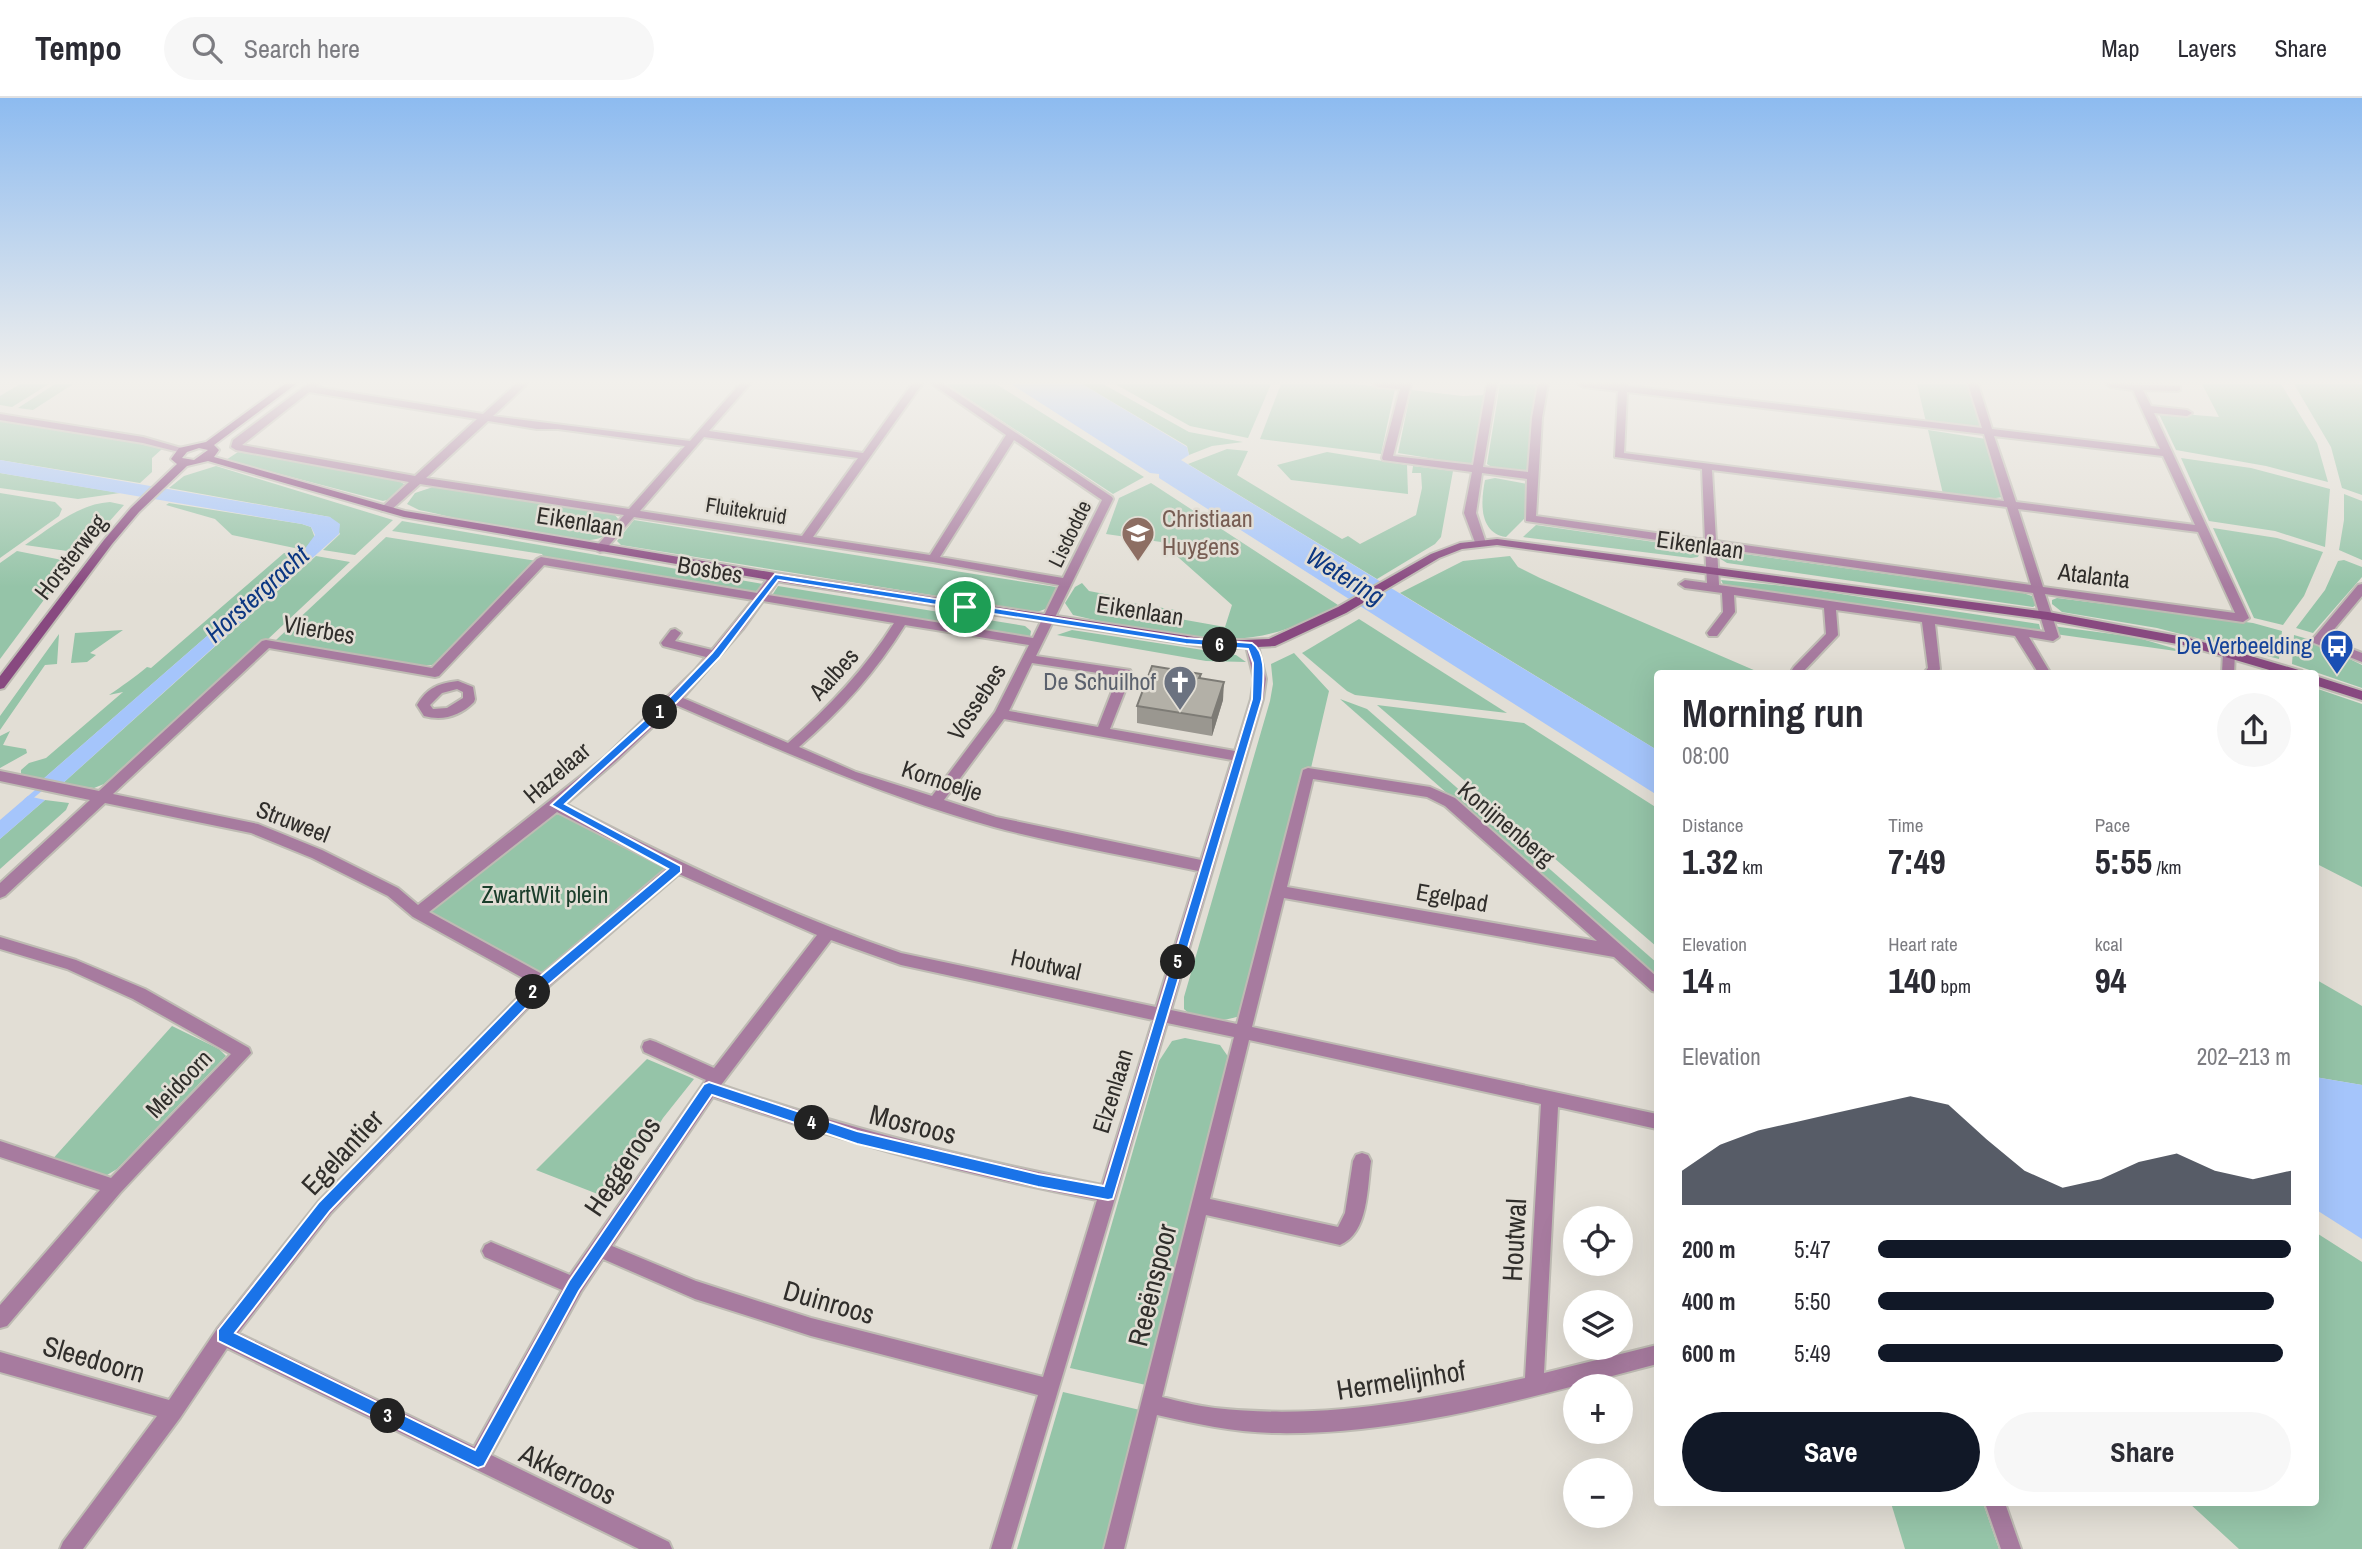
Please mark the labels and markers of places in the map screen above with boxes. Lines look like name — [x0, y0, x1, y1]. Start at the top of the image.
place label: Christiaan Huygens — [1162, 502, 1253, 562]
school or university icon: Christiaan Huygens — [1119, 514, 1157, 563]
pin — [935, 577, 995, 637]
bus stop icon: De Verbeelding — [2318, 627, 2356, 676]
pin: 6 — [1202, 628, 1238, 662]
place label: De Verbeelding — [2176, 629, 2312, 661]
church icon: De Schuilhof — [1161, 663, 1199, 712]
place label: De Schuilhof — [1043, 665, 1157, 697]
pin: 1 — [642, 694, 678, 730]
pin: 5 — [1160, 944, 1196, 980]
pin: 2 — [516, 974, 550, 1010]
pin: 4 — [794, 1105, 830, 1140]
pin: 3 — [370, 1398, 406, 1434]

